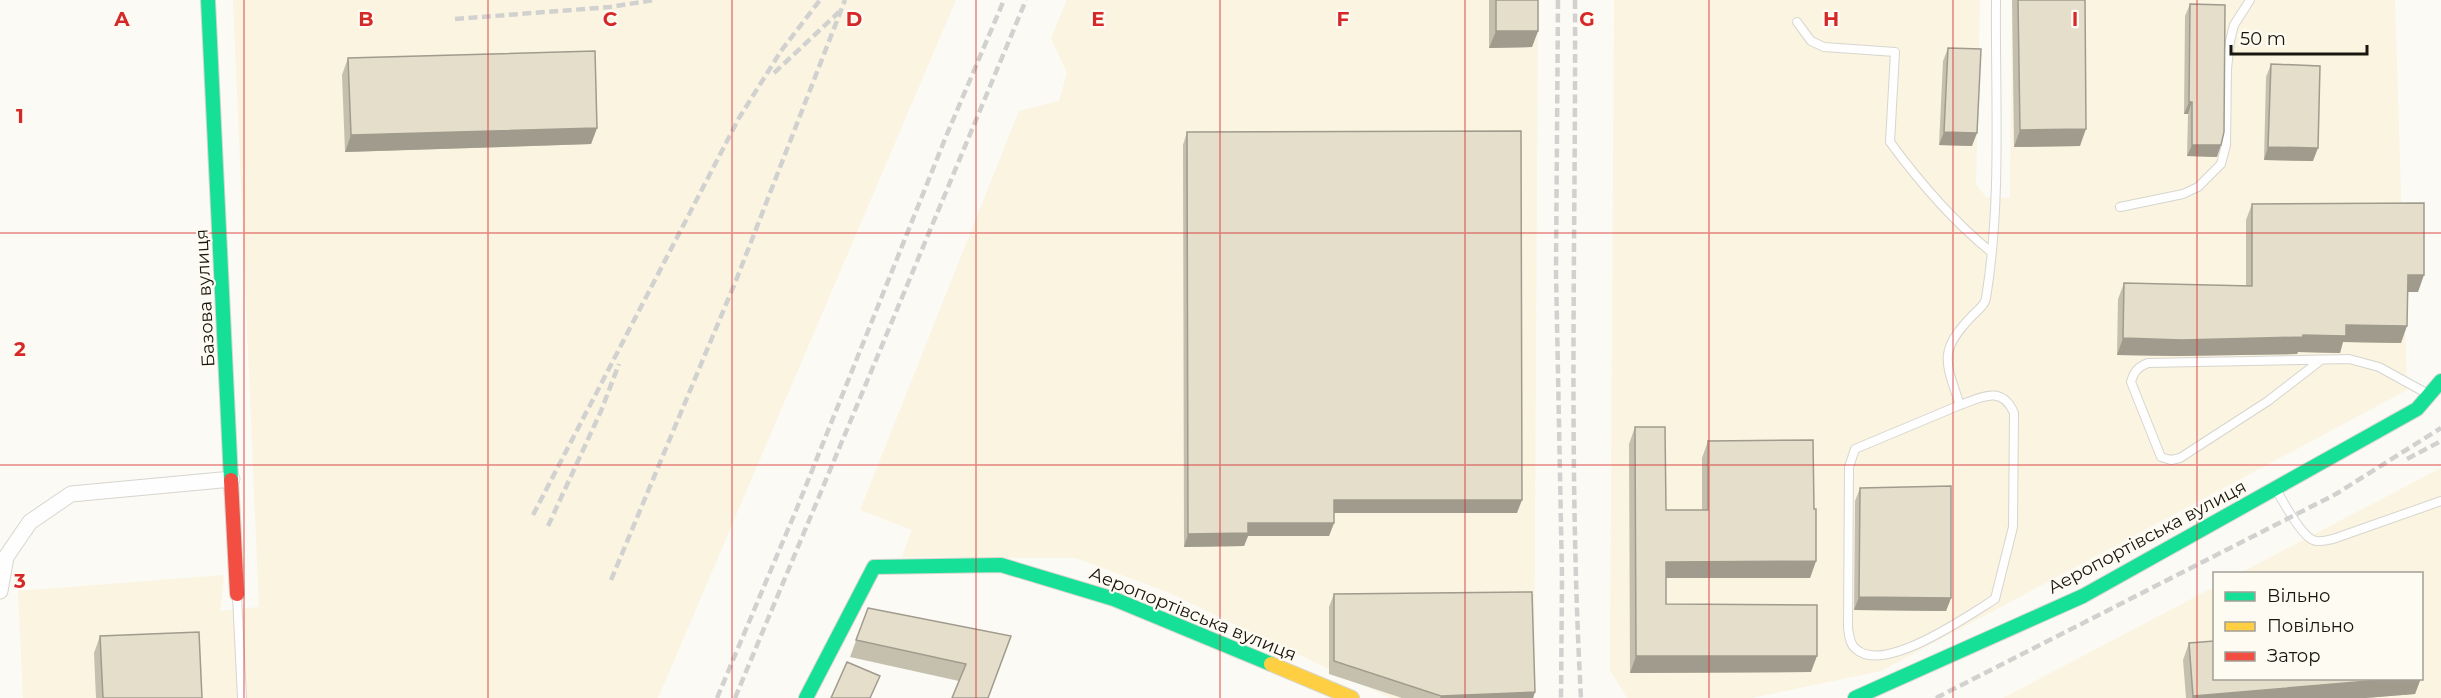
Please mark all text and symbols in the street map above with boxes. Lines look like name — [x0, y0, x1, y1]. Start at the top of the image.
text: A — [113, 7, 130, 31]
text: B — [358, 7, 374, 31]
text: C — [603, 7, 618, 31]
text: D — [846, 7, 862, 31]
text: E — [1091, 7, 1105, 31]
text: F — [1337, 7, 1350, 31]
text: G — [1579, 7, 1595, 31]
text: H — [1823, 7, 1839, 31]
text: I — [2072, 7, 2078, 31]
scale bar — [2231, 18, 2368, 56]
text: 50 m — [2240, 28, 2286, 50]
text: 1 — [16, 104, 24, 128]
street label: Базова вулиця — [190, 228, 220, 368]
text: 2 — [14, 337, 26, 361]
street label: Аеропортівська вулиця — [2044, 475, 2250, 599]
street label: Аеропортівська вулиця — [1086, 562, 1300, 666]
text: 3 — [13, 569, 26, 593]
legend — [2213, 572, 2423, 680]
text: Вільно — [2267, 585, 2331, 607]
text: Повільно — [2267, 615, 2354, 637]
text: Затор — [2267, 645, 2321, 667]

